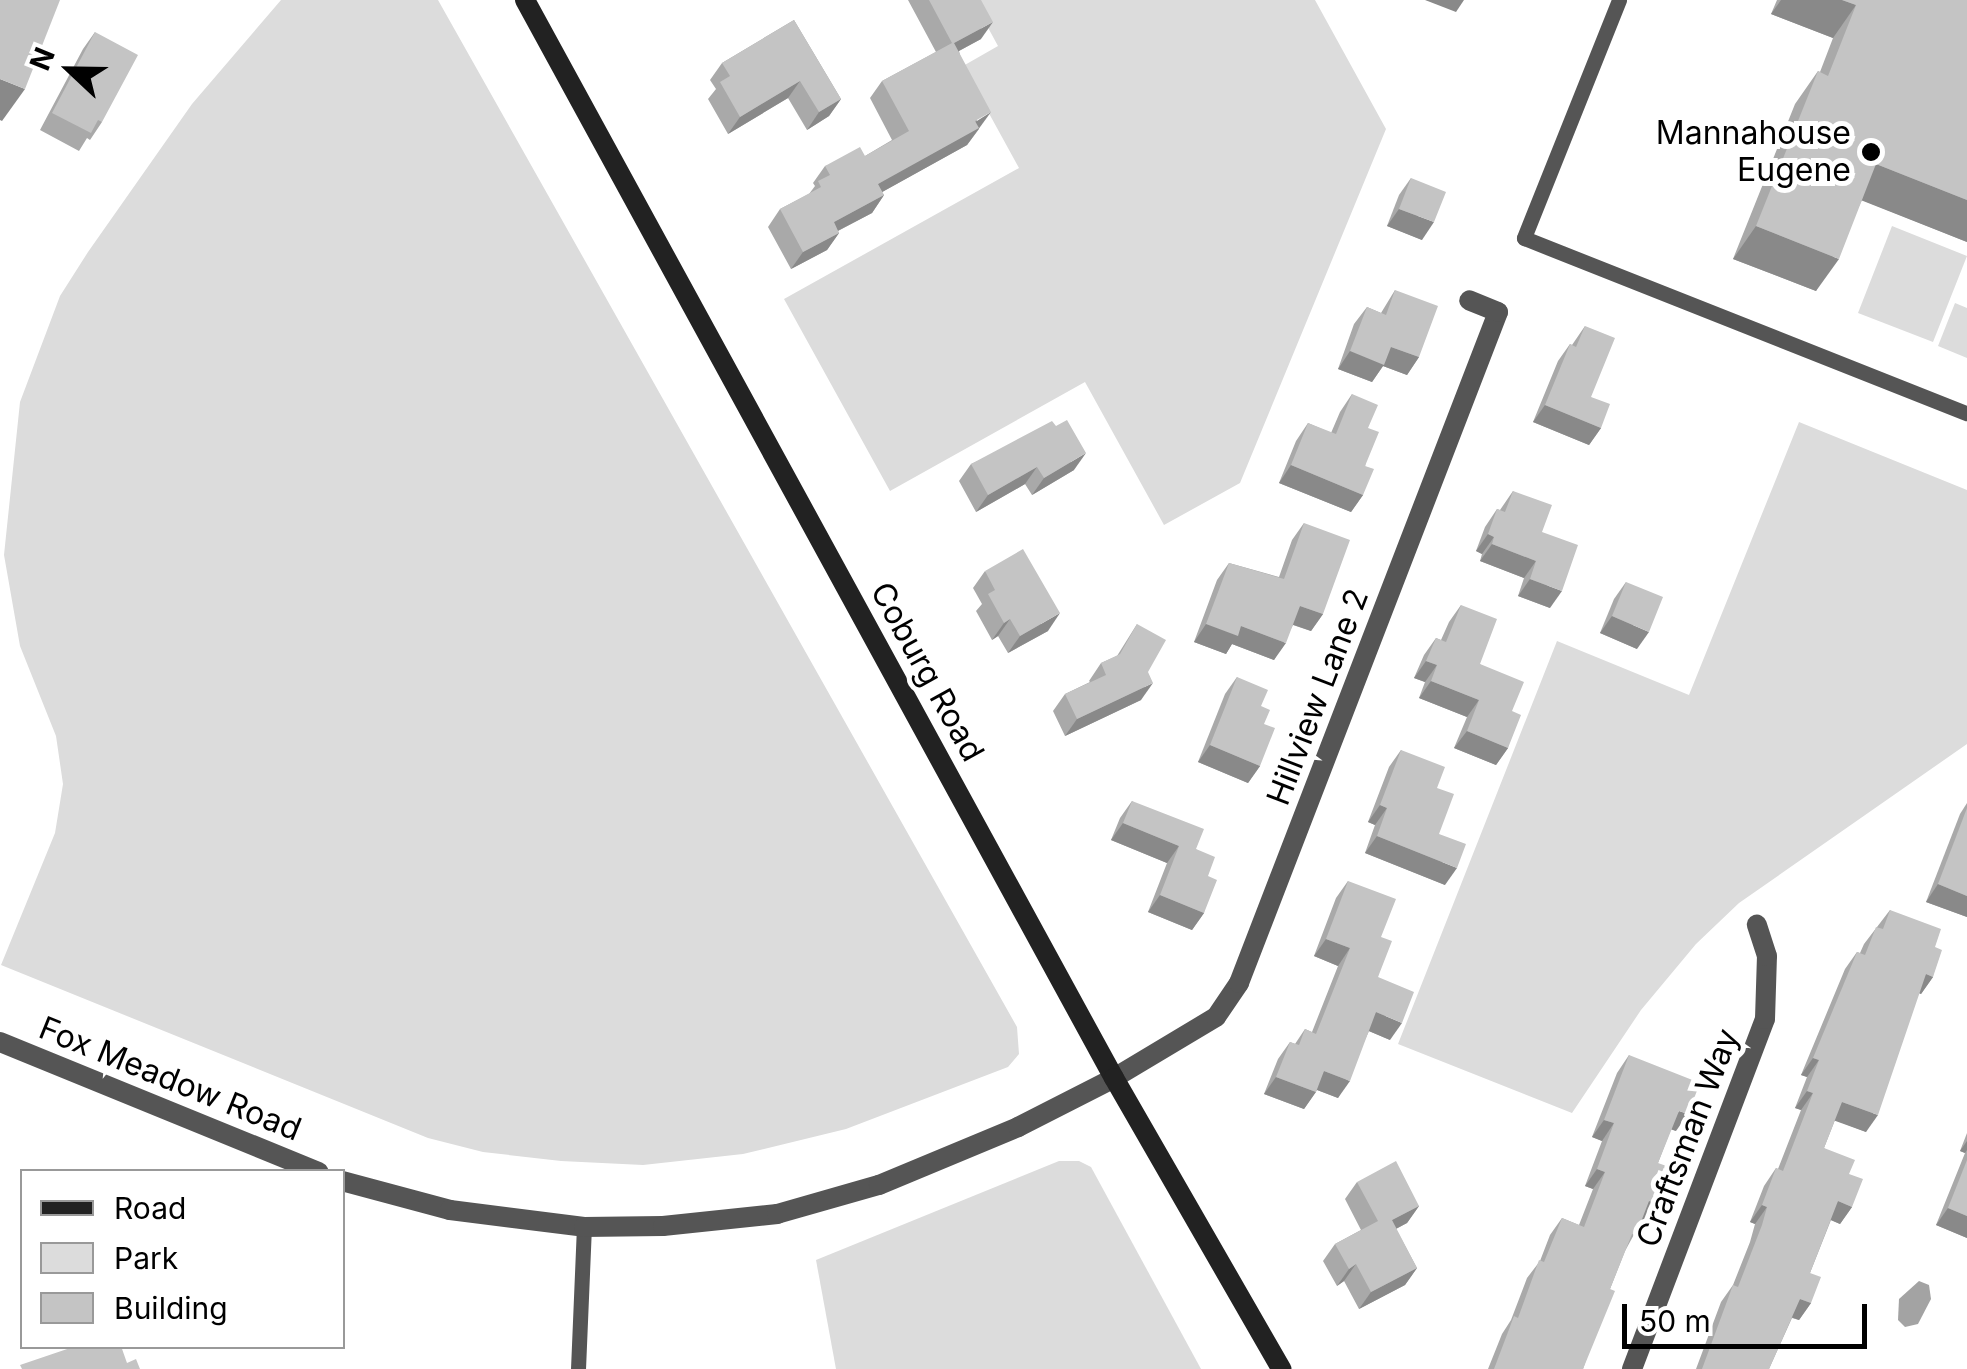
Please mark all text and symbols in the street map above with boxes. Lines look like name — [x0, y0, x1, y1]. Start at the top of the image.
north arrow — [20, 20, 120, 120]
text: N — [22, 42, 62, 75]
place label: Mannahouse Eugene — [1656, 115, 1851, 190]
marker: Mannahouse Eugene — [1860, 141, 1882, 163]
street label: Coburg Road — [862, 576, 992, 768]
street label: Hillview Lane 2 — [1259, 584, 1377, 810]
street label: Fox Meadow Road — [33, 1009, 307, 1149]
street label: Craftsman Way — [1629, 1024, 1747, 1252]
legend — [20, 1169, 345, 1349]
text: Road — [114, 1190, 186, 1226]
text: Park — [114, 1240, 178, 1276]
scale bar — [1627, 1284, 1872, 1346]
text: Building — [114, 1290, 228, 1326]
text: 50 m — [1639, 1303, 1711, 1339]

